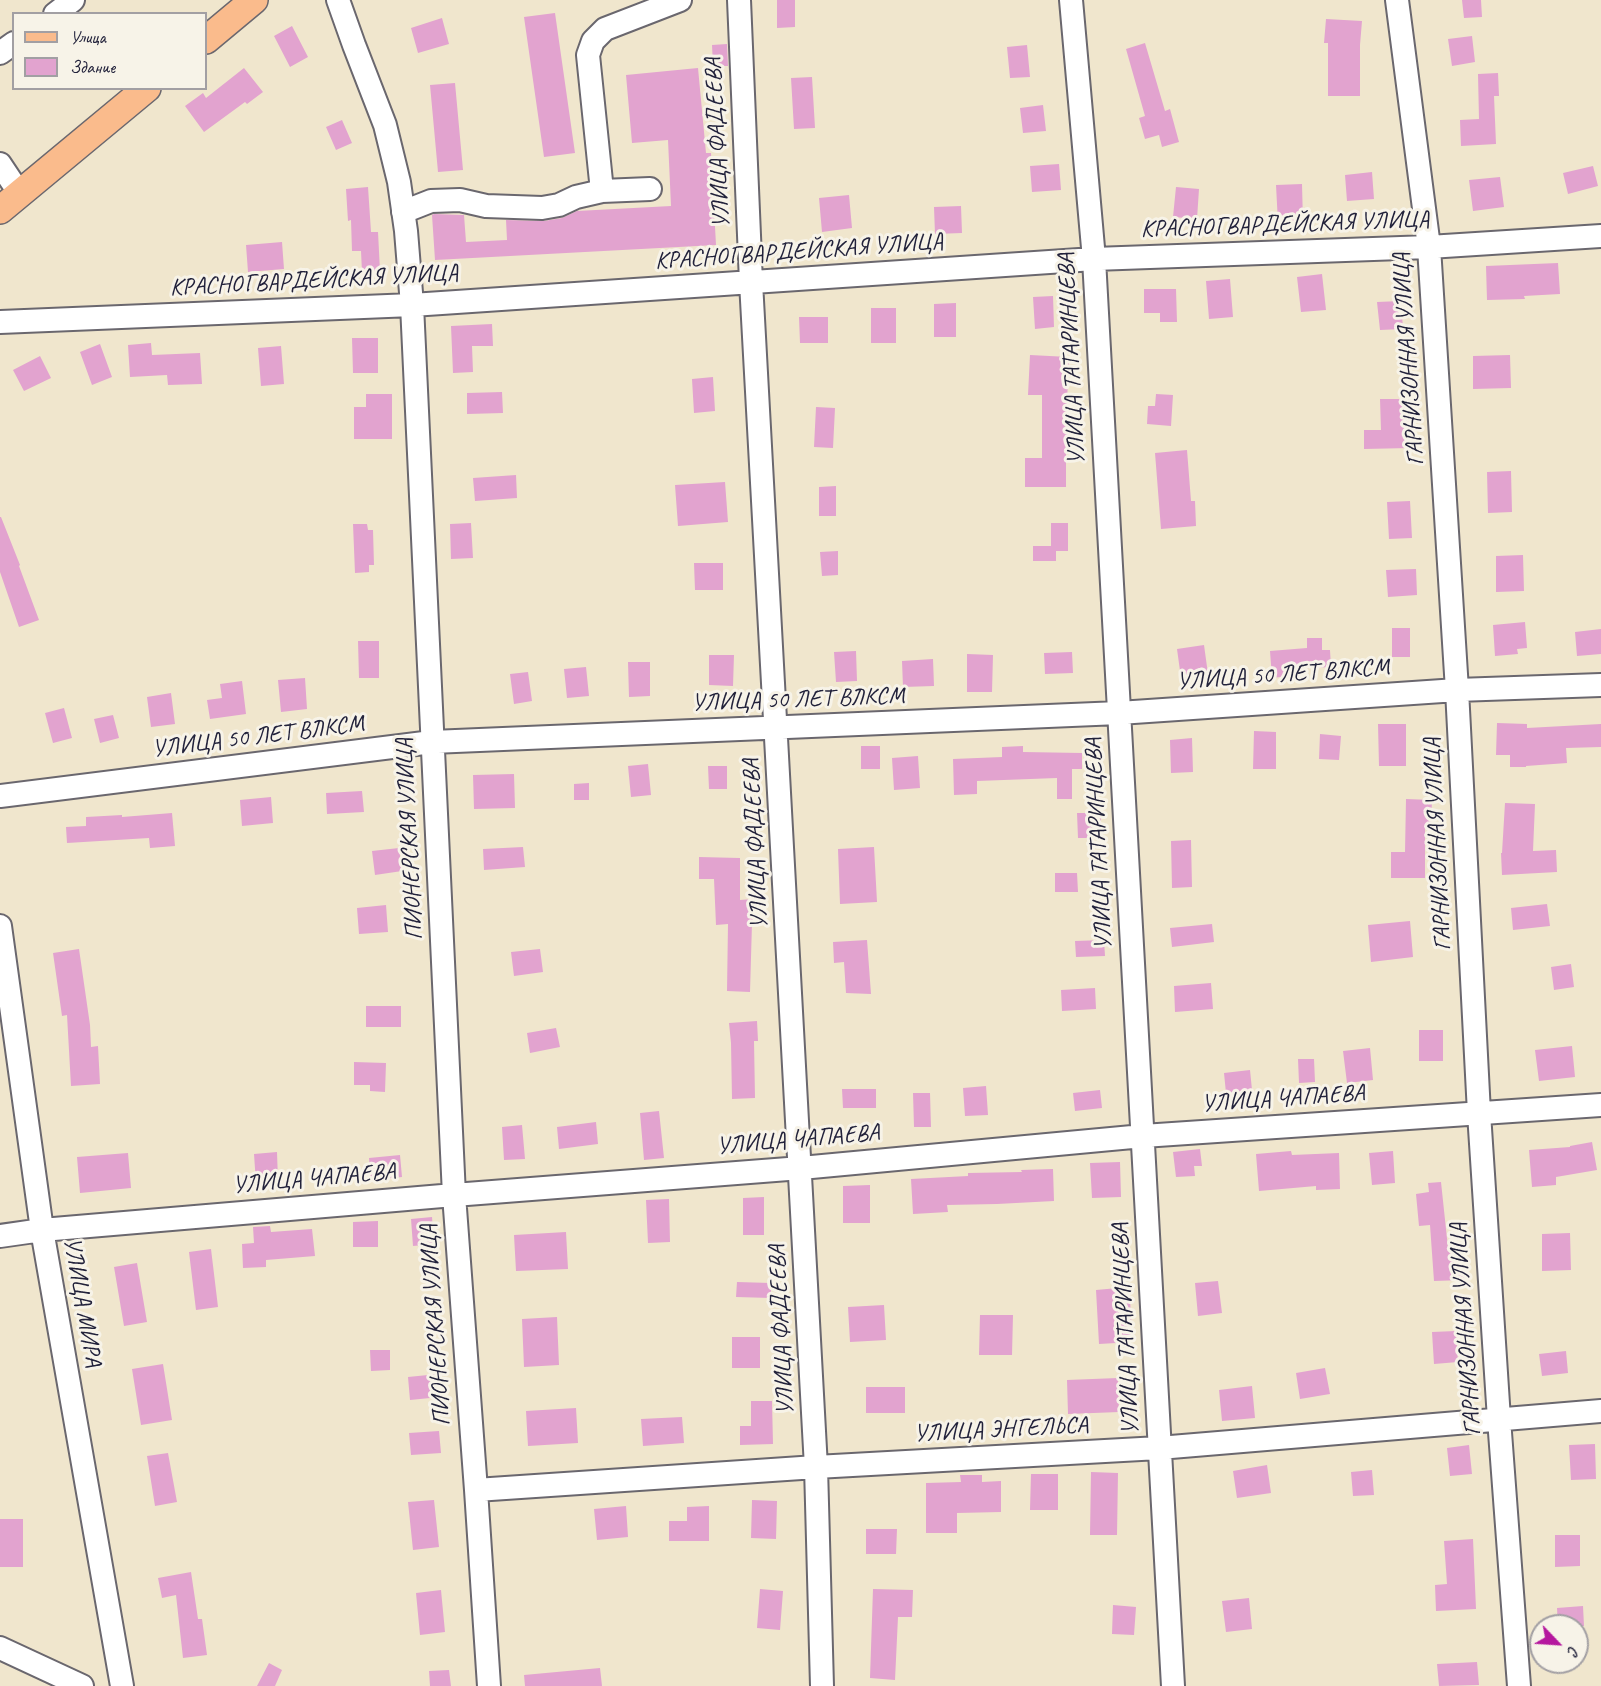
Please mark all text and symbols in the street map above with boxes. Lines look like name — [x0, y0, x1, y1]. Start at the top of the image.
legend — [12, 12, 207, 90]
text: Улица — [70, 26, 106, 48]
text: Здание — [70, 56, 115, 78]
street label: УЛИЦА ФАДЕЕВА — [699, 57, 737, 229]
street label: КРАСНОГВАРДЕЙСКАЯ УЛИЦА — [1140, 206, 1430, 244]
street label: КРАСНОГВАРДЕЙСКАЯ УЛИЦА — [654, 228, 944, 276]
street label: УЛИЦА ТАТАРИНЦЕВА — [1052, 252, 1092, 466]
street label: ГАРНИЗОННАЯ УЛИЦА — [1387, 252, 1431, 466]
street label: КРАСНОГВАРДЕЙСКАЯ УЛИЦА — [169, 259, 459, 303]
street label: УЛИЦА 50 ЛЕТ ВЛКСМ — [1176, 653, 1390, 697]
street label: УЛИЦА 50 ЛЕТ ВЛКСМ — [691, 682, 905, 718]
street label: УЛИЦА 50 ЛЕТ ВЛКСМ — [150, 710, 366, 764]
street label: ПИОНЕРСКАЯ УЛИЦА — [390, 737, 430, 941]
street label: УЛИЦА ТАТАРИНЦЕВА — [1079, 737, 1119, 951]
street label: ГАРНИЗОННАЯ УЛИЦА — [1418, 737, 1458, 951]
street label: УЛИЦА ФАДЕЕВА — [737, 758, 775, 930]
street label: УЛИЦА ЧАПАЕВА — [1200, 1079, 1366, 1119]
street label: УЛИЦА ЧАПАЕВА — [715, 1119, 881, 1161]
street label: УЛИЦА ЧАПАЕВА — [231, 1158, 397, 1200]
street label: УЛИЦА ТАТАРИНЦЕВА — [1106, 1222, 1146, 1436]
street label: ГАРНИЗОННАЯ УЛИЦА — [1444, 1222, 1488, 1436]
street label: ПИОНЕРСКАЯ УЛИЦА — [415, 1223, 457, 1427]
street label: УЛИЦА МИРА — [56, 1235, 108, 1369]
street label: УЛИЦА ФАДЕЕВА — [763, 1244, 801, 1416]
street label: УЛИЦА ЭНГЕЛЬСА — [913, 1411, 1089, 1449]
north arrow — [1529, 1614, 1589, 1674]
text: С — [1563, 1643, 1584, 1659]

